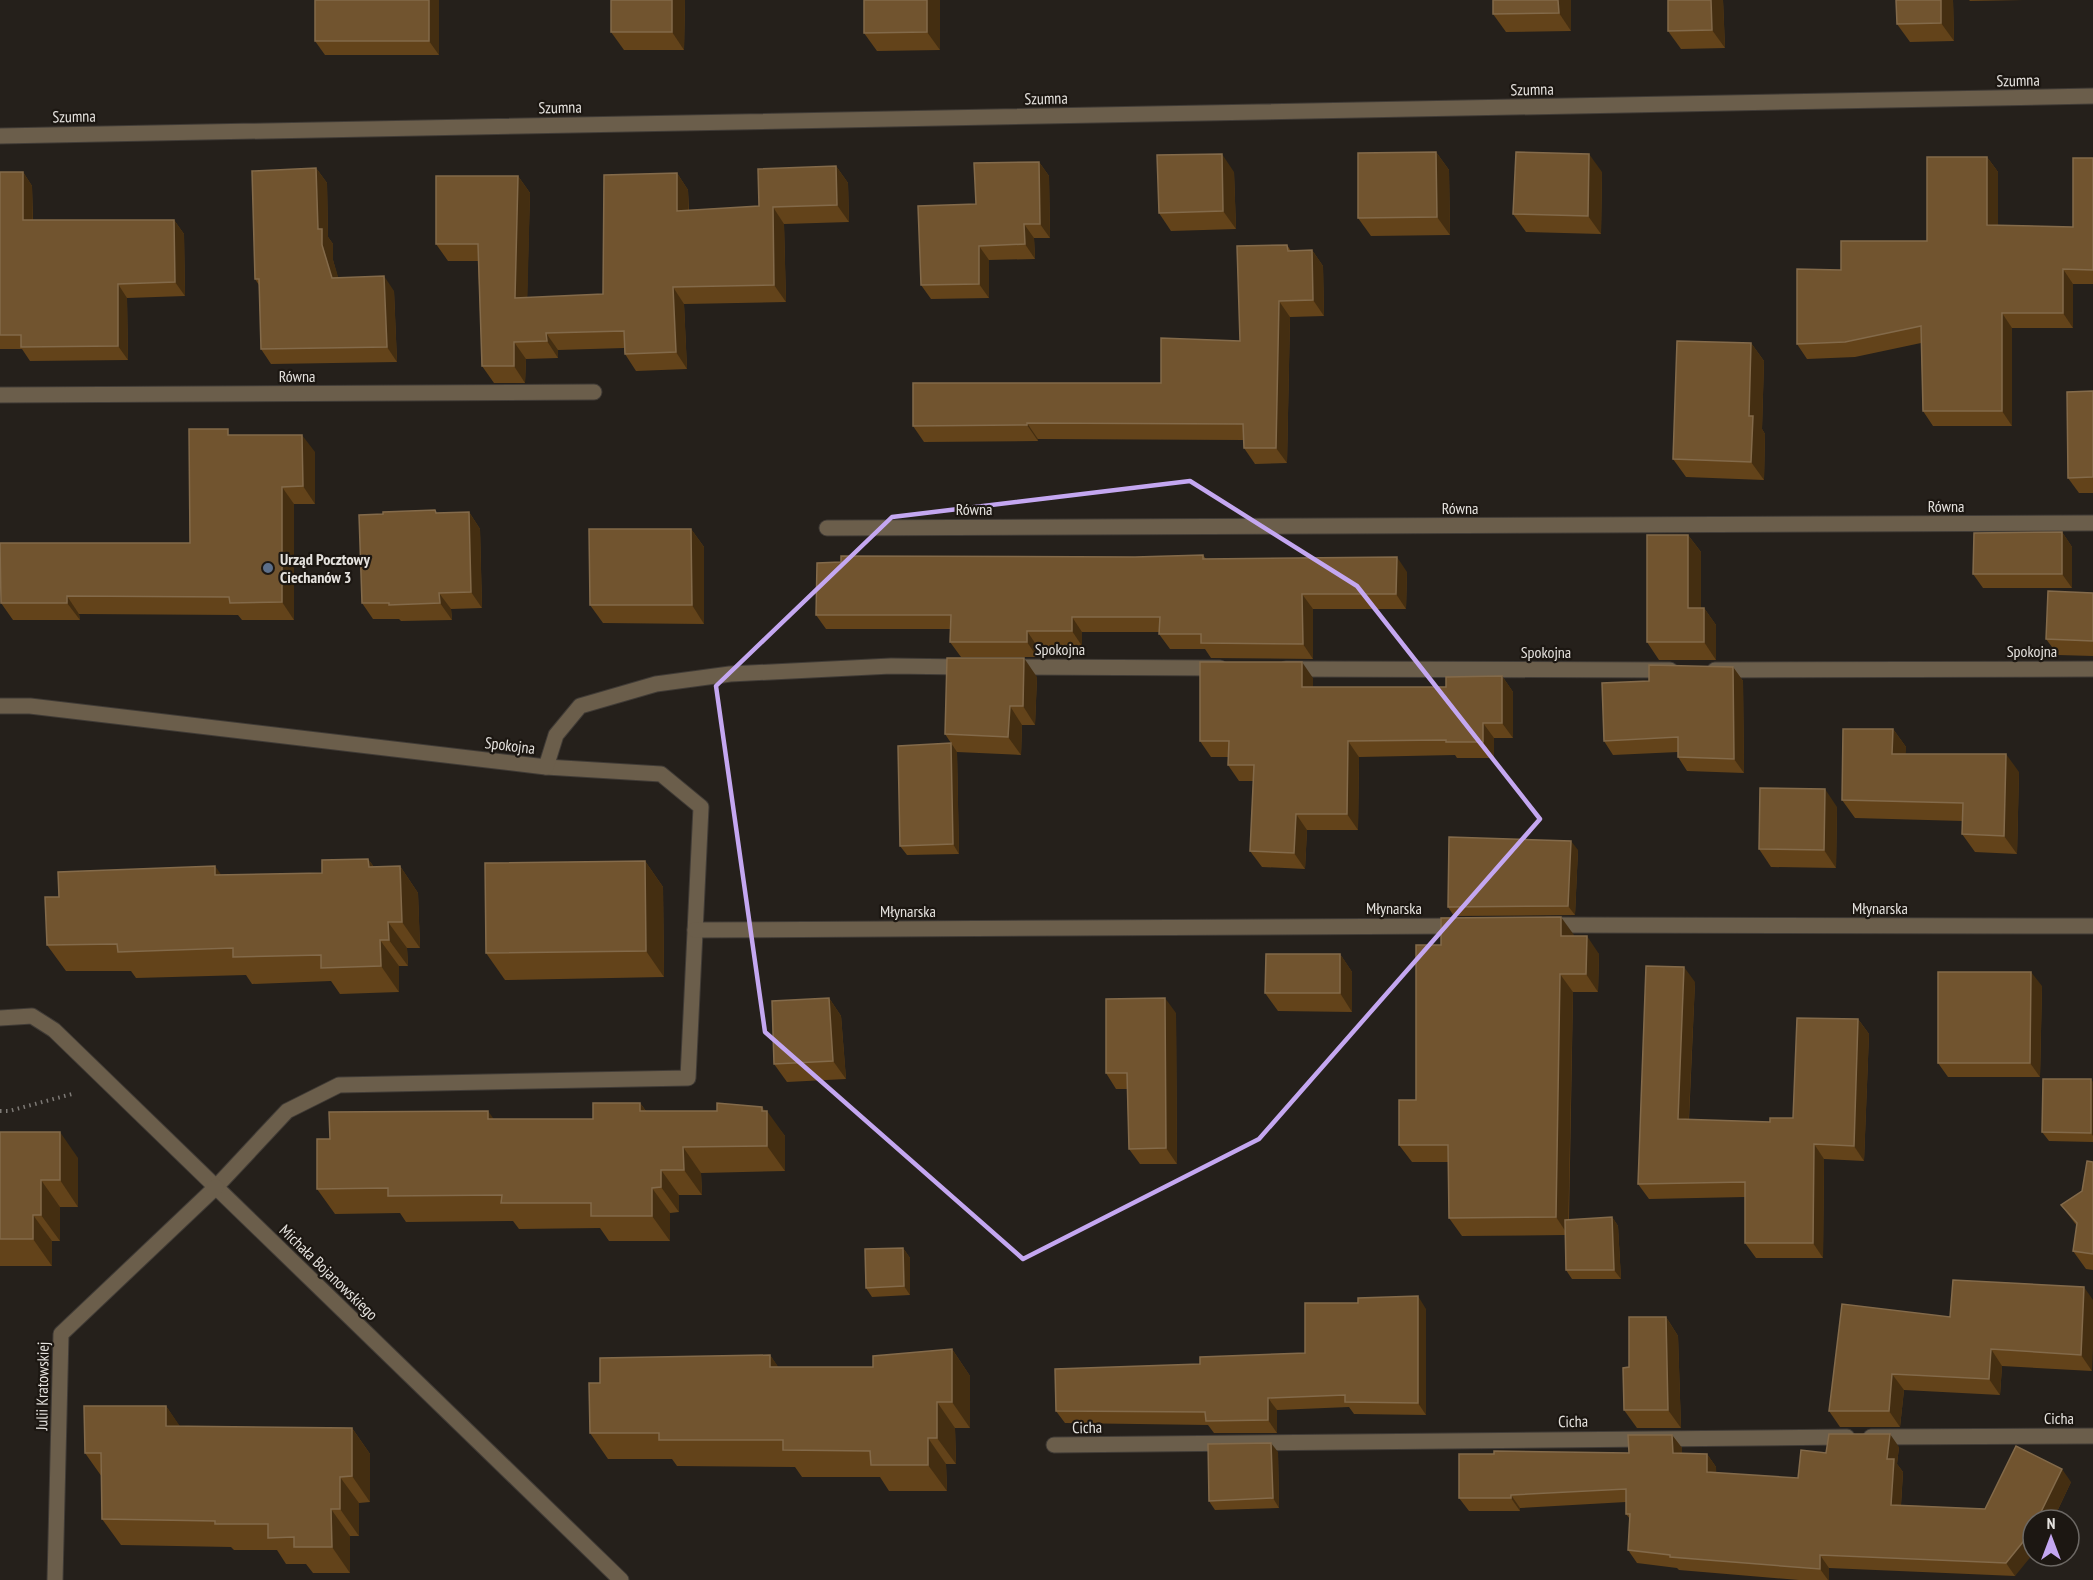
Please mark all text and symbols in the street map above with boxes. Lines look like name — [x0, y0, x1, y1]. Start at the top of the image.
street label: Szumna — [1996, 70, 2040, 90]
street label: Szumna — [1510, 79, 1554, 99]
street label: Szumna — [1024, 88, 1068, 108]
street label: Szumna — [538, 97, 582, 117]
street label: Szumna — [52, 106, 96, 126]
street label: Równa — [279, 366, 315, 386]
street label: Równa — [1928, 496, 1964, 516]
street label: Równa — [1442, 498, 1478, 518]
street label: Równa — [956, 499, 992, 519]
place label: Urząd Pocztowy Ciechanów 3 — [280, 549, 370, 587]
marker: Urząd Pocztowy Ciechanów 3 — [261, 561, 275, 575]
street label: Spokojna — [1035, 639, 1085, 659]
street label: Spokojna — [2007, 641, 2057, 661]
street label: Spokojna — [1521, 642, 1571, 662]
street label: Spokojna — [484, 732, 536, 758]
street label: Młynarska — [1366, 898, 1422, 918]
street label: Młynarska — [1852, 898, 1908, 918]
street label: Młynarska — [880, 901, 936, 921]
street label: Michała Bojanowskiego — [276, 1220, 382, 1324]
street label: Julii Kratowskiej — [31, 1341, 53, 1432]
street label: Cicha — [2044, 1408, 2074, 1428]
street label: Cicha — [1558, 1411, 1588, 1431]
street label: Cicha — [1072, 1417, 1102, 1437]
north arrow — [2021, 1508, 2081, 1568]
text: N — [2047, 1513, 2055, 1533]

